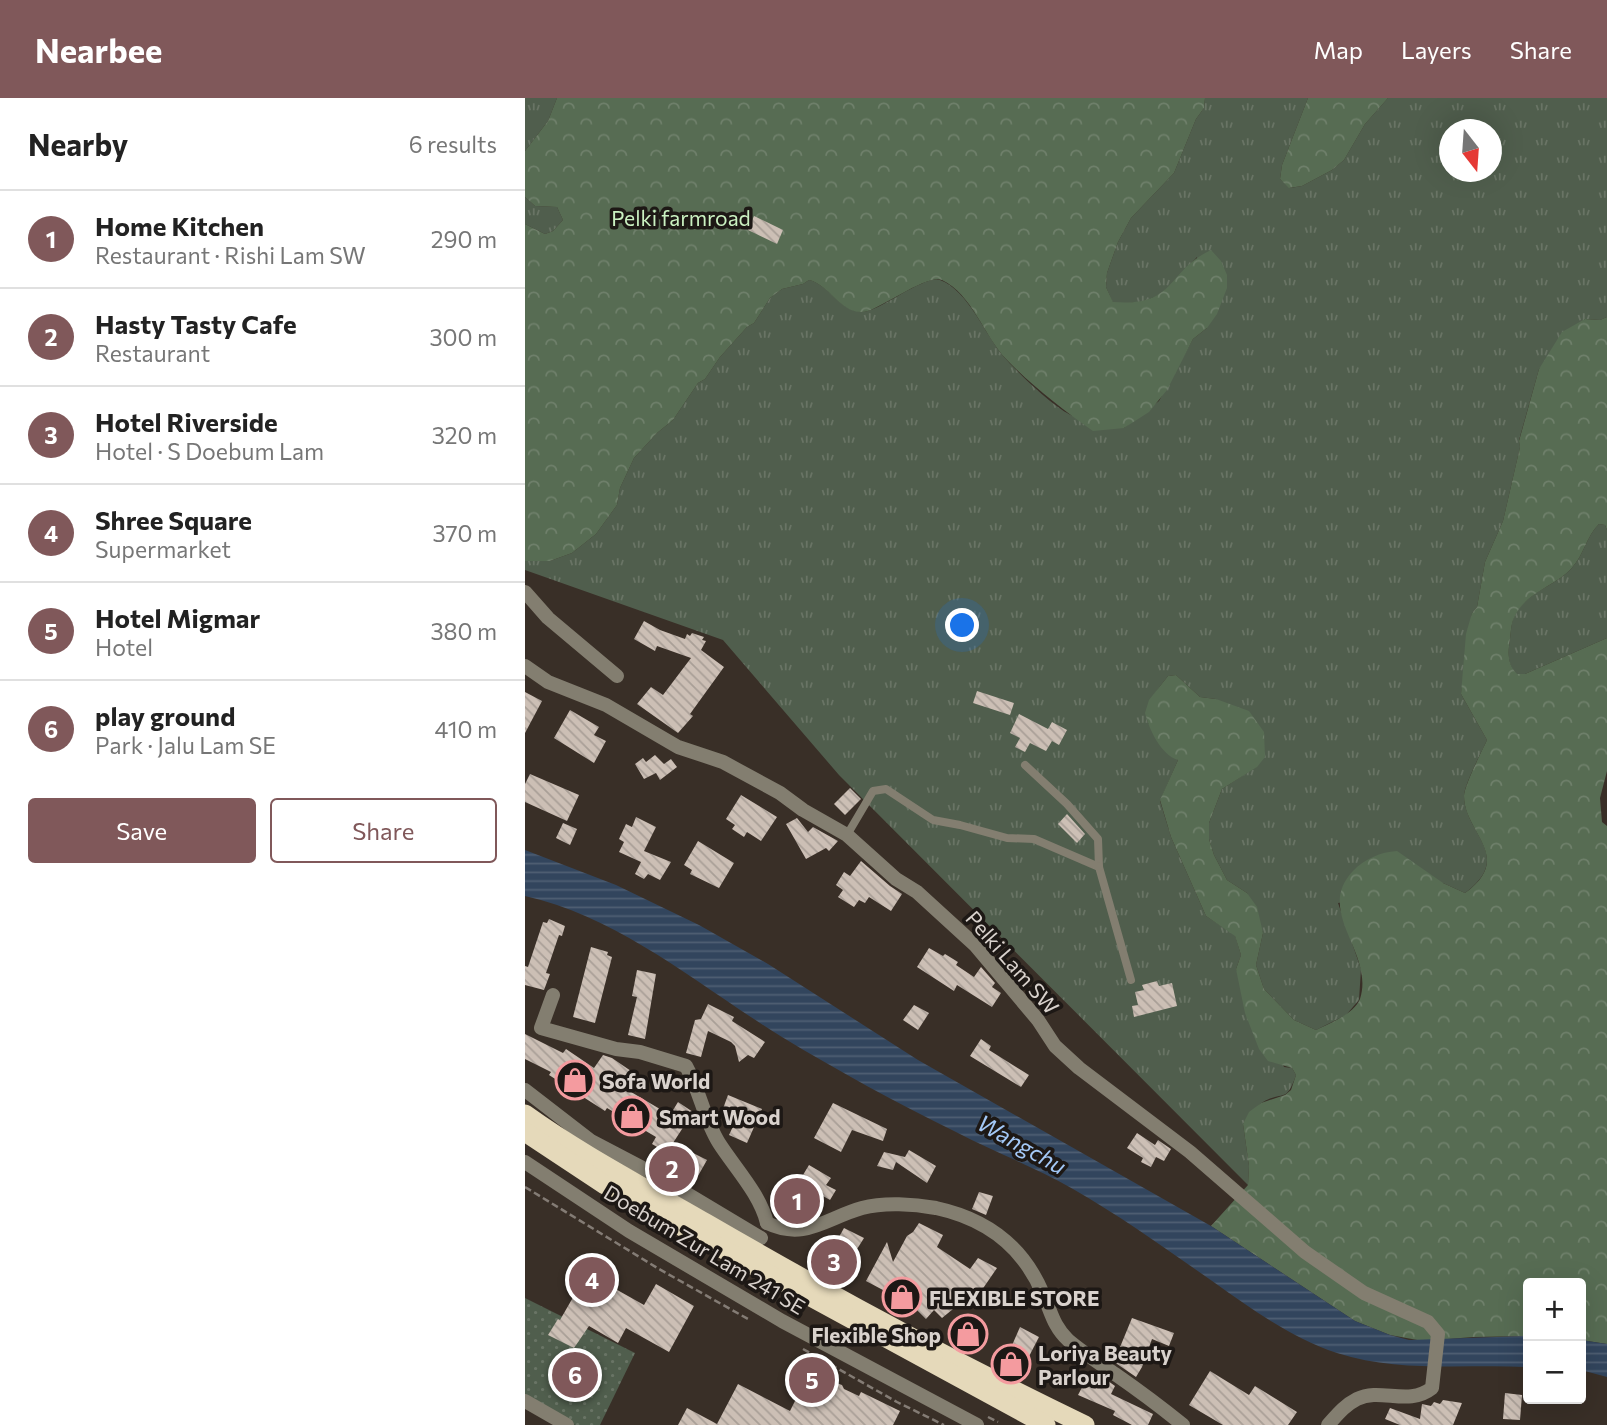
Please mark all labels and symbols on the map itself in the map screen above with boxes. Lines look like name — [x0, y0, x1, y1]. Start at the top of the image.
north arrow — [1439, 119, 1502, 182]
park label: Pelki farmroad — [611, 205, 751, 230]
your location — [945, 608, 979, 642]
street label: Pelki Lam SW — [961, 905, 1065, 1019]
shop icon: Sofa World — [554, 1059, 596, 1101]
place label: Sofa World — [602, 1068, 710, 1093]
shop icon: Smart Wood — [611, 1095, 653, 1137]
place label: Smart Wood — [659, 1104, 780, 1129]
water label: Wangchu — [973, 1108, 1071, 1180]
pin: 2 — [649, 1143, 695, 1195]
pin: 1 — [774, 1175, 820, 1227]
street label: Doebum Zur Lam 241 SE — [600, 1179, 810, 1319]
pin: 3 — [811, 1236, 857, 1288]
pin: 4 — [569, 1254, 615, 1306]
shop icon: FLEXIBLE STORE — [881, 1276, 923, 1318]
place label: FLEXIBLE STORE — [929, 1285, 1100, 1310]
shop icon: Flexible Shop — [947, 1313, 989, 1355]
place label: Flexible Shop — [811, 1322, 941, 1347]
place label: Loriya Beauty Parlour — [1038, 1340, 1173, 1389]
shop icon: Loriya Beauty Parlour — [990, 1343, 1032, 1385]
pin: 6 — [552, 1349, 598, 1401]
pin: 5 — [789, 1354, 835, 1406]

